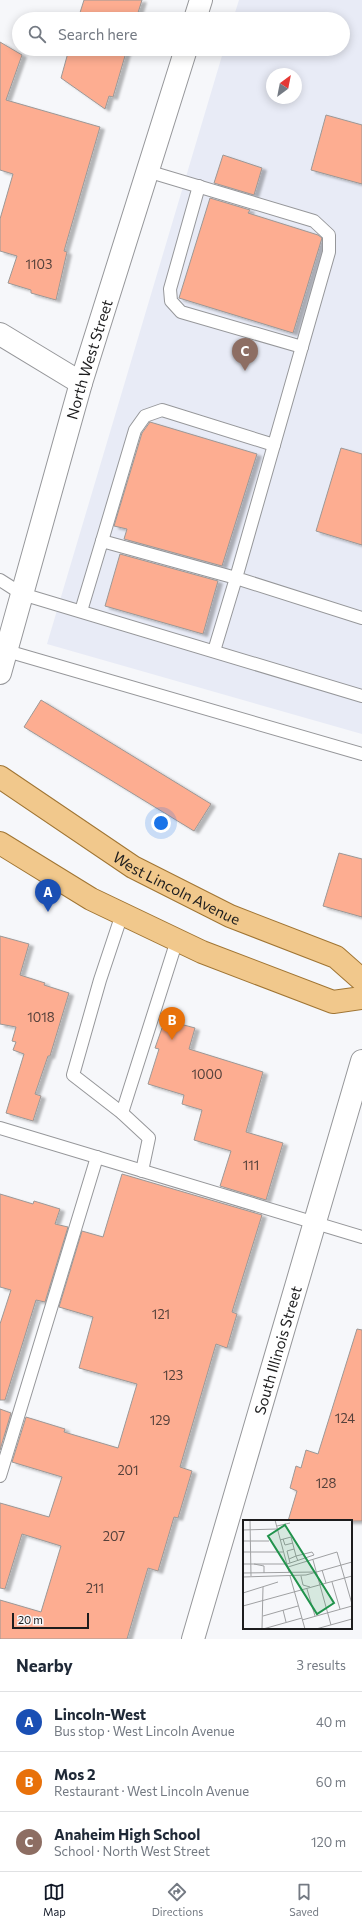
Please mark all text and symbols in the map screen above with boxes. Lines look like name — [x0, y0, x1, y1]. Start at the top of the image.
search box — [12, 12, 350, 56]
icon: search — [26, 23, 48, 45]
text: Search here — [58, 25, 137, 43]
north arrow — [266, 68, 302, 104]
house number: 1103 — [26, 256, 52, 272]
street label: North West Street — [62, 297, 116, 421]
pin: C — [232, 338, 258, 371]
your location — [151, 813, 171, 833]
street label: West Lincoln Avenue — [110, 847, 243, 928]
pin: A — [35, 879, 61, 912]
pin: B — [159, 1007, 185, 1040]
house number: 1018 — [27, 1009, 55, 1025]
house number: 1000 — [191, 1066, 223, 1082]
house number: 111 — [243, 1157, 259, 1173]
street label: South Illinois Street — [250, 1284, 305, 1416]
house number: 121 — [152, 1306, 170, 1322]
house number: 123 — [163, 1367, 183, 1383]
house number: 124 — [335, 1410, 355, 1426]
house number: 129 — [150, 1412, 170, 1428]
house number: 201 — [117, 1462, 139, 1478]
house number: 128 — [316, 1475, 336, 1491]
inset map — [243, 1520, 352, 1629]
house number: 207 — [103, 1528, 125, 1544]
house number: 211 — [86, 1580, 104, 1596]
scale bar — [12, 1611, 89, 1630]
text: 20 m — [18, 1613, 43, 1626]
text: Nearby — [16, 1655, 73, 1676]
text: 3 results — [297, 1657, 346, 1673]
text: Lincoln-West — [54, 1705, 146, 1723]
text: A — [24, 1714, 34, 1730]
text: 40 m — [316, 1714, 346, 1730]
text: Bus stop · West Lincoln Avenue — [54, 1723, 235, 1739]
text: Mos 2 — [54, 1765, 96, 1783]
text: B — [25, 1774, 33, 1790]
text: 60 m — [316, 1774, 346, 1790]
text: Restaurant · West Lincoln Avenue — [54, 1783, 249, 1799]
text: Anaheim High School — [54, 1825, 200, 1843]
text: C — [25, 1834, 33, 1850]
text: 120 m — [311, 1834, 346, 1850]
text: School · North West Street — [54, 1843, 210, 1859]
tab: Map — [43, 1881, 66, 1918]
tab: Directions — [152, 1881, 203, 1918]
tab: Saved — [289, 1881, 319, 1918]

